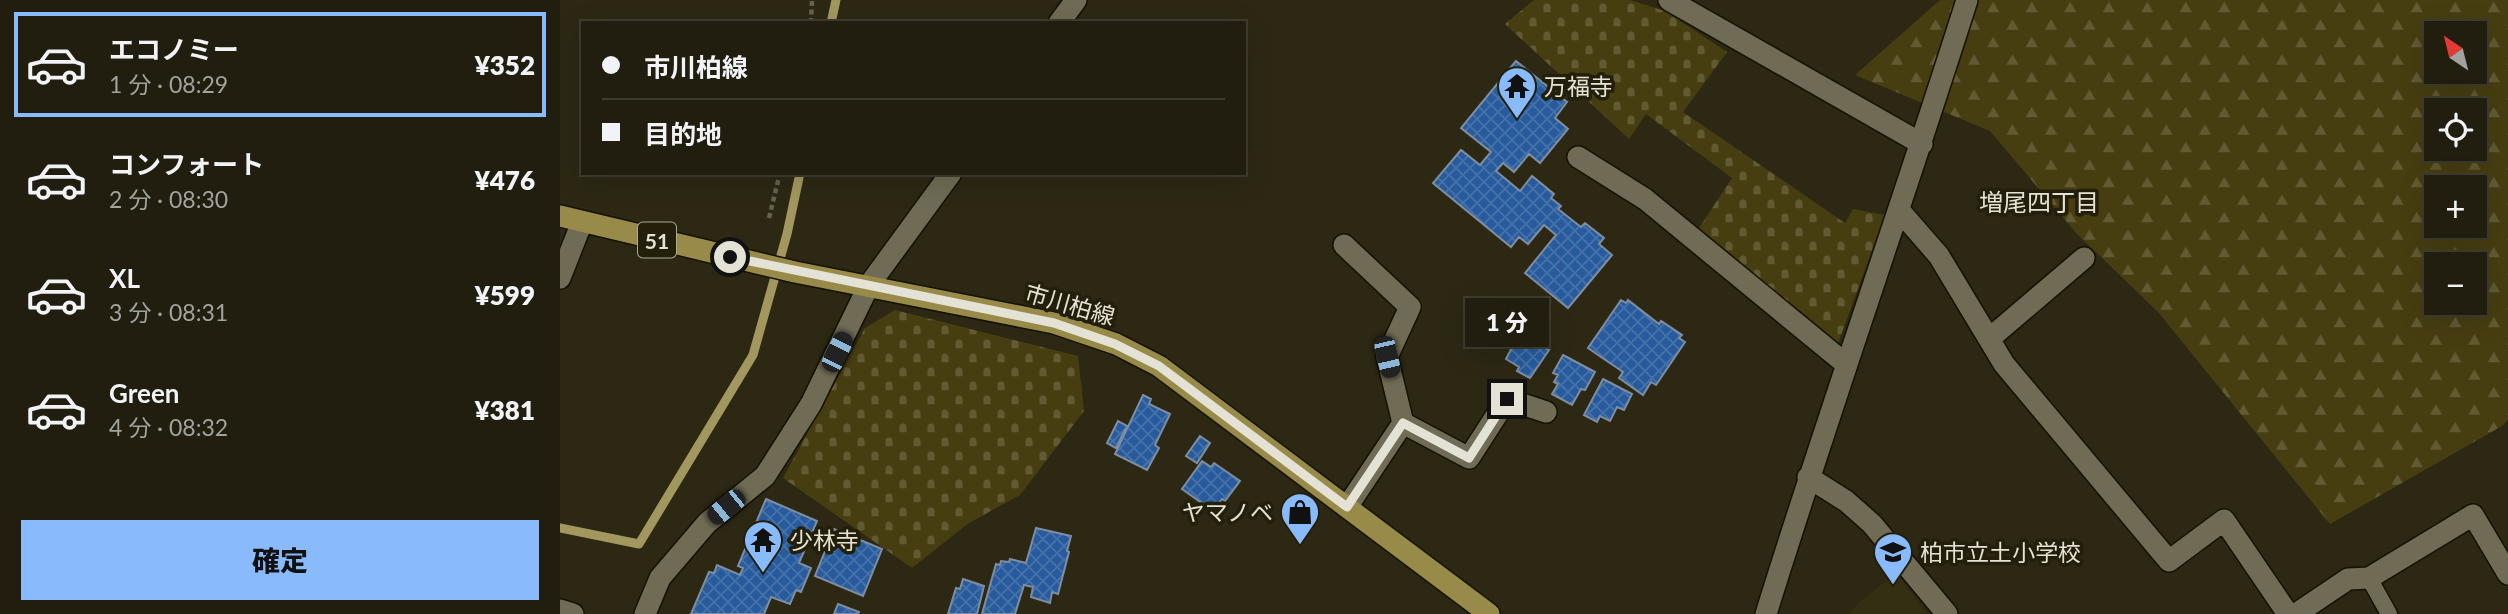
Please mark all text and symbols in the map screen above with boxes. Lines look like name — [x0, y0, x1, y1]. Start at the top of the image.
north arrow — [2424, 21, 2487, 84]
map controls — [2424, 21, 2487, 315]
icon: car — [25, 33, 88, 96]
text: エコノミー — [109, 33, 239, 65]
text: ¥352 — [475, 49, 535, 81]
text: 市川柏線 — [644, 51, 748, 83]
temple icon: 万福寺 — [1496, 65, 1538, 120]
text: 1 分 · 08:29 — [109, 70, 228, 98]
place label: 万福寺 — [1544, 72, 1613, 100]
button: locate — [2424, 98, 2487, 161]
text: 目的地 — [644, 118, 722, 150]
icon: car — [25, 148, 88, 211]
text: コンフォート — [109, 148, 264, 180]
text: ¥476 — [475, 164, 535, 196]
button: + — [2424, 175, 2487, 238]
text: 2 分 · 08:30 — [109, 185, 228, 213]
district label: 増尾四丁目 — [1979, 187, 2099, 216]
road number: 51 — [638, 222, 676, 258]
route start — [714, 241, 746, 273]
button: − — [2424, 252, 2487, 315]
text: XL — [109, 262, 140, 294]
icon: car — [25, 263, 88, 326]
street label: 市川柏線 — [1022, 278, 1118, 330]
text: ¥599 — [475, 279, 535, 311]
text: 3 分 · 08:31 — [109, 298, 228, 326]
callout: 1 分 — [1465, 298, 1549, 346]
text: 1 分 — [1486, 308, 1528, 336]
car — [819, 329, 856, 375]
car — [1373, 334, 1402, 380]
text: Green — [109, 377, 179, 409]
icon: car — [25, 378, 88, 441]
route end — [1491, 383, 1523, 415]
text: ¥381 — [475, 394, 535, 426]
text: 4 分 · 08:32 — [109, 413, 228, 441]
car — [704, 486, 749, 528]
shop icon: ヤマノベ — [1279, 491, 1321, 546]
place label: ヤマノベ — [1182, 498, 1273, 526]
temple icon: 少林寺 — [742, 519, 784, 574]
button: 確定 — [21, 520, 539, 600]
place label: 少林寺 — [790, 526, 859, 554]
school or university icon: 柏市立土小学校 — [1872, 531, 1914, 586]
place label: 柏市立土小学校 — [1920, 538, 2081, 566]

